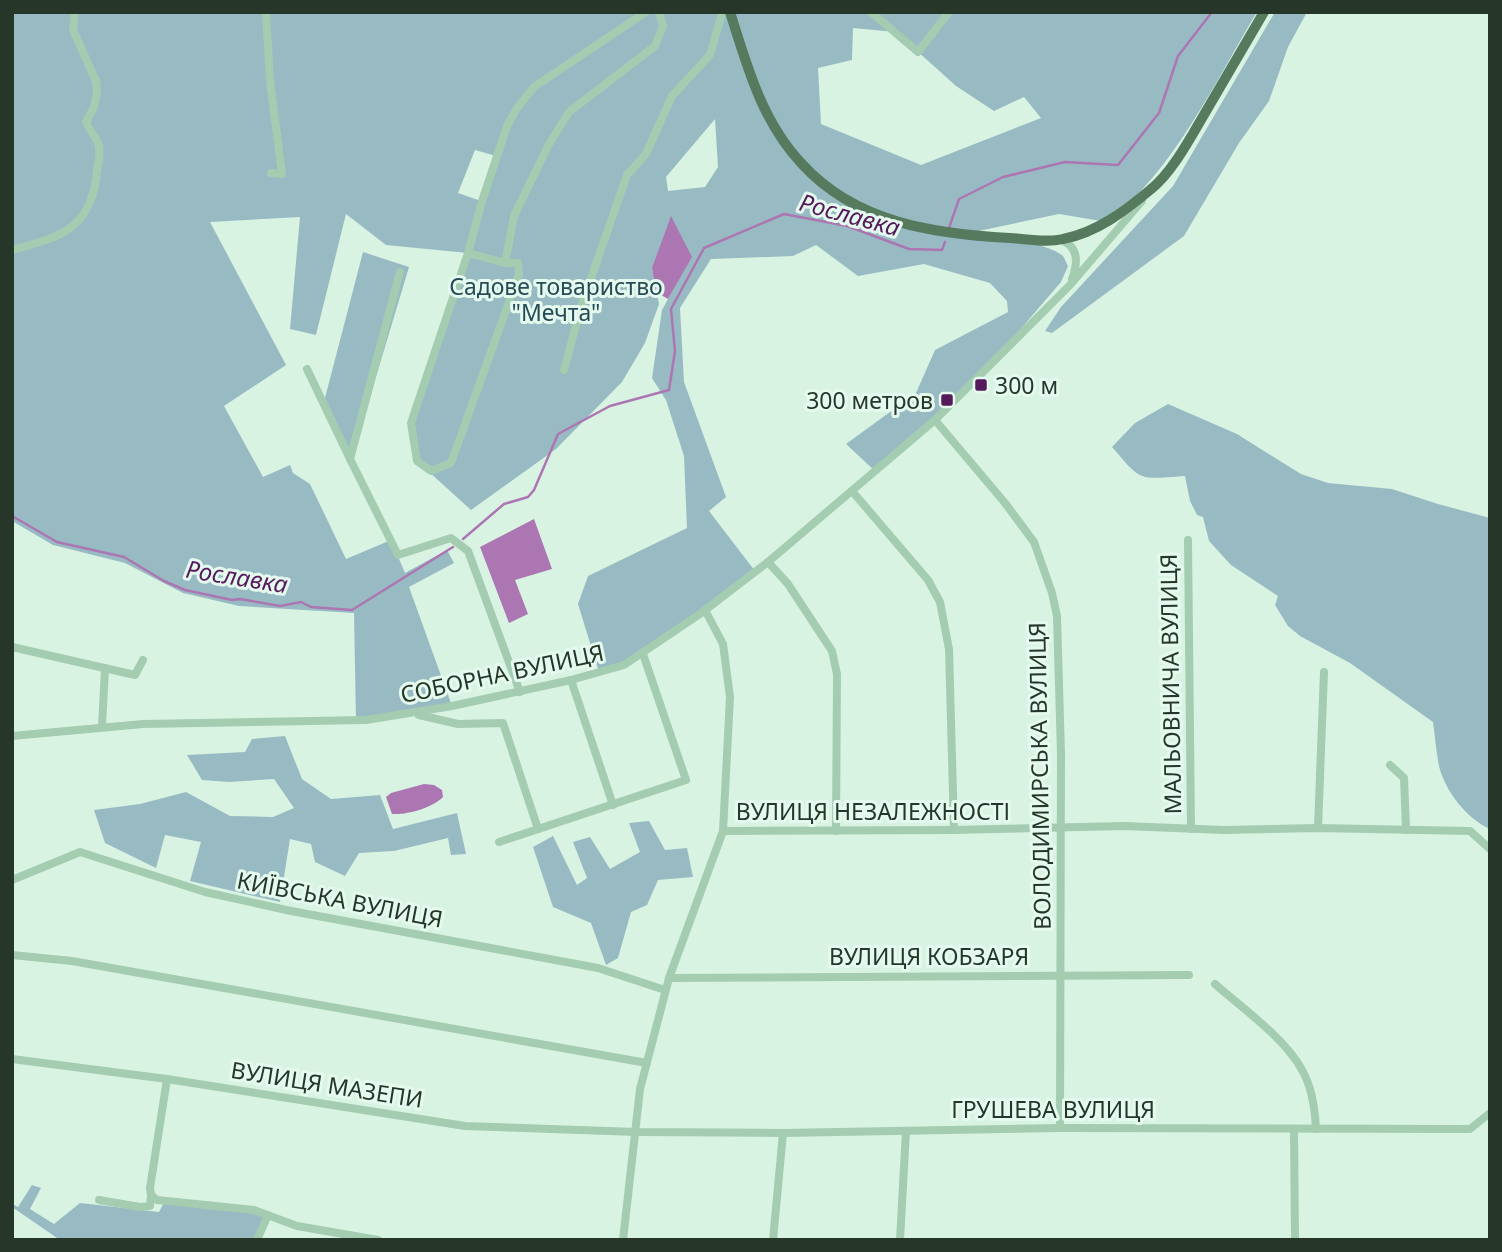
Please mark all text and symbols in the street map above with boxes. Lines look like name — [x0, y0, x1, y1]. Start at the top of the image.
water label: Рославка — [796, 185, 904, 243]
park label: Садове товариство "Мечта" — [449, 270, 663, 328]
place label: 300 м — [995, 369, 1058, 401]
marker: 300 м — [973, 377, 989, 393]
place label: 300 метров — [806, 384, 933, 416]
marker: 300 метров — [939, 392, 955, 408]
water label: Рославка — [184, 552, 291, 600]
street label: МАЛЬОВНИЧА ВУЛИЦЯ — [1152, 553, 1188, 815]
street label: ВОЛОДИМИРСЬКА ВУЛИЦЯ — [1020, 622, 1058, 930]
street label: СОБОРНА ВУЛИЦЯ — [397, 636, 607, 710]
street label: ВУЛИЦЯ НЕЗАЛЕЖНОСТІ — [736, 795, 1010, 827]
street label: КИЇВСЬКА ВУЛИЦЯ — [234, 863, 446, 935]
street label: ВУЛИЦЯ КОБЗАРЯ — [829, 940, 1029, 972]
street label: ВУЛИЦЯ МАЗЕПИ — [229, 1053, 425, 1115]
street label: ГРУШЕВА ВУЛИЦЯ — [951, 1093, 1155, 1125]

